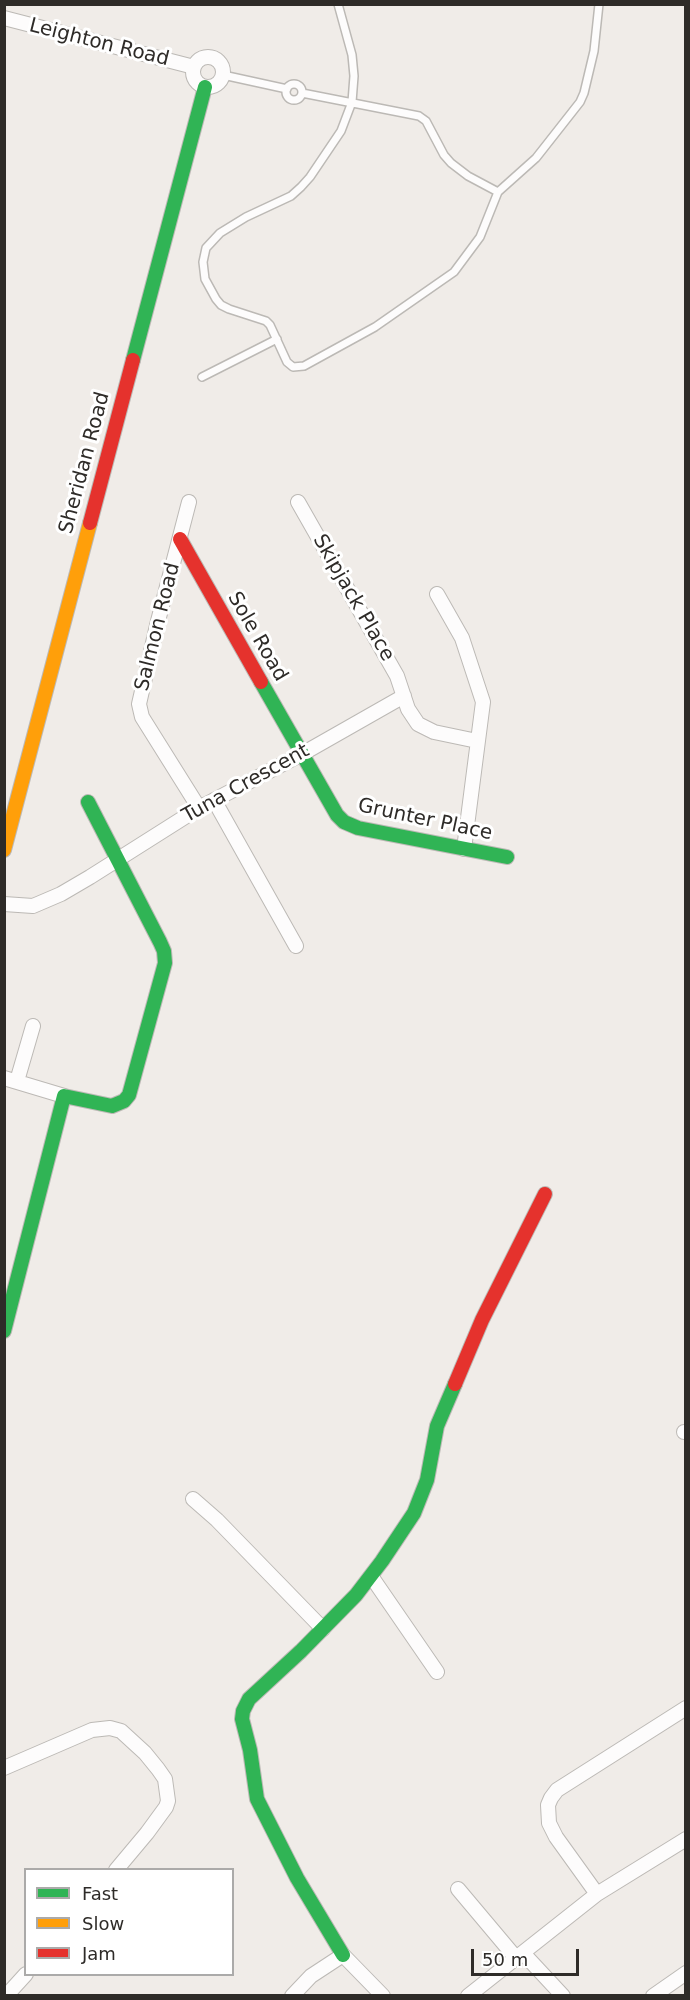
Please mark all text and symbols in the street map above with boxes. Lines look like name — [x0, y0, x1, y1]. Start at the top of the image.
street label: Leighton Road — [27, 14, 171, 72]
street label: Sheridan Road — [55, 390, 115, 536]
street label: Skipjack Place — [307, 530, 399, 666]
street label: Salmon Road — [130, 560, 186, 694]
street label: Sole Road — [222, 588, 292, 686]
street label: Tuna Crescent — [178, 739, 314, 829]
street label: Grunter Place — [356, 794, 494, 846]
legend — [24, 1868, 234, 1976]
text: Fast — [82, 1883, 118, 1904]
text: Slow — [82, 1913, 124, 1934]
scale bar — [474, 1937, 582, 1975]
text: Jam — [82, 1943, 116, 1964]
text: 50 m — [482, 1949, 528, 1970]

